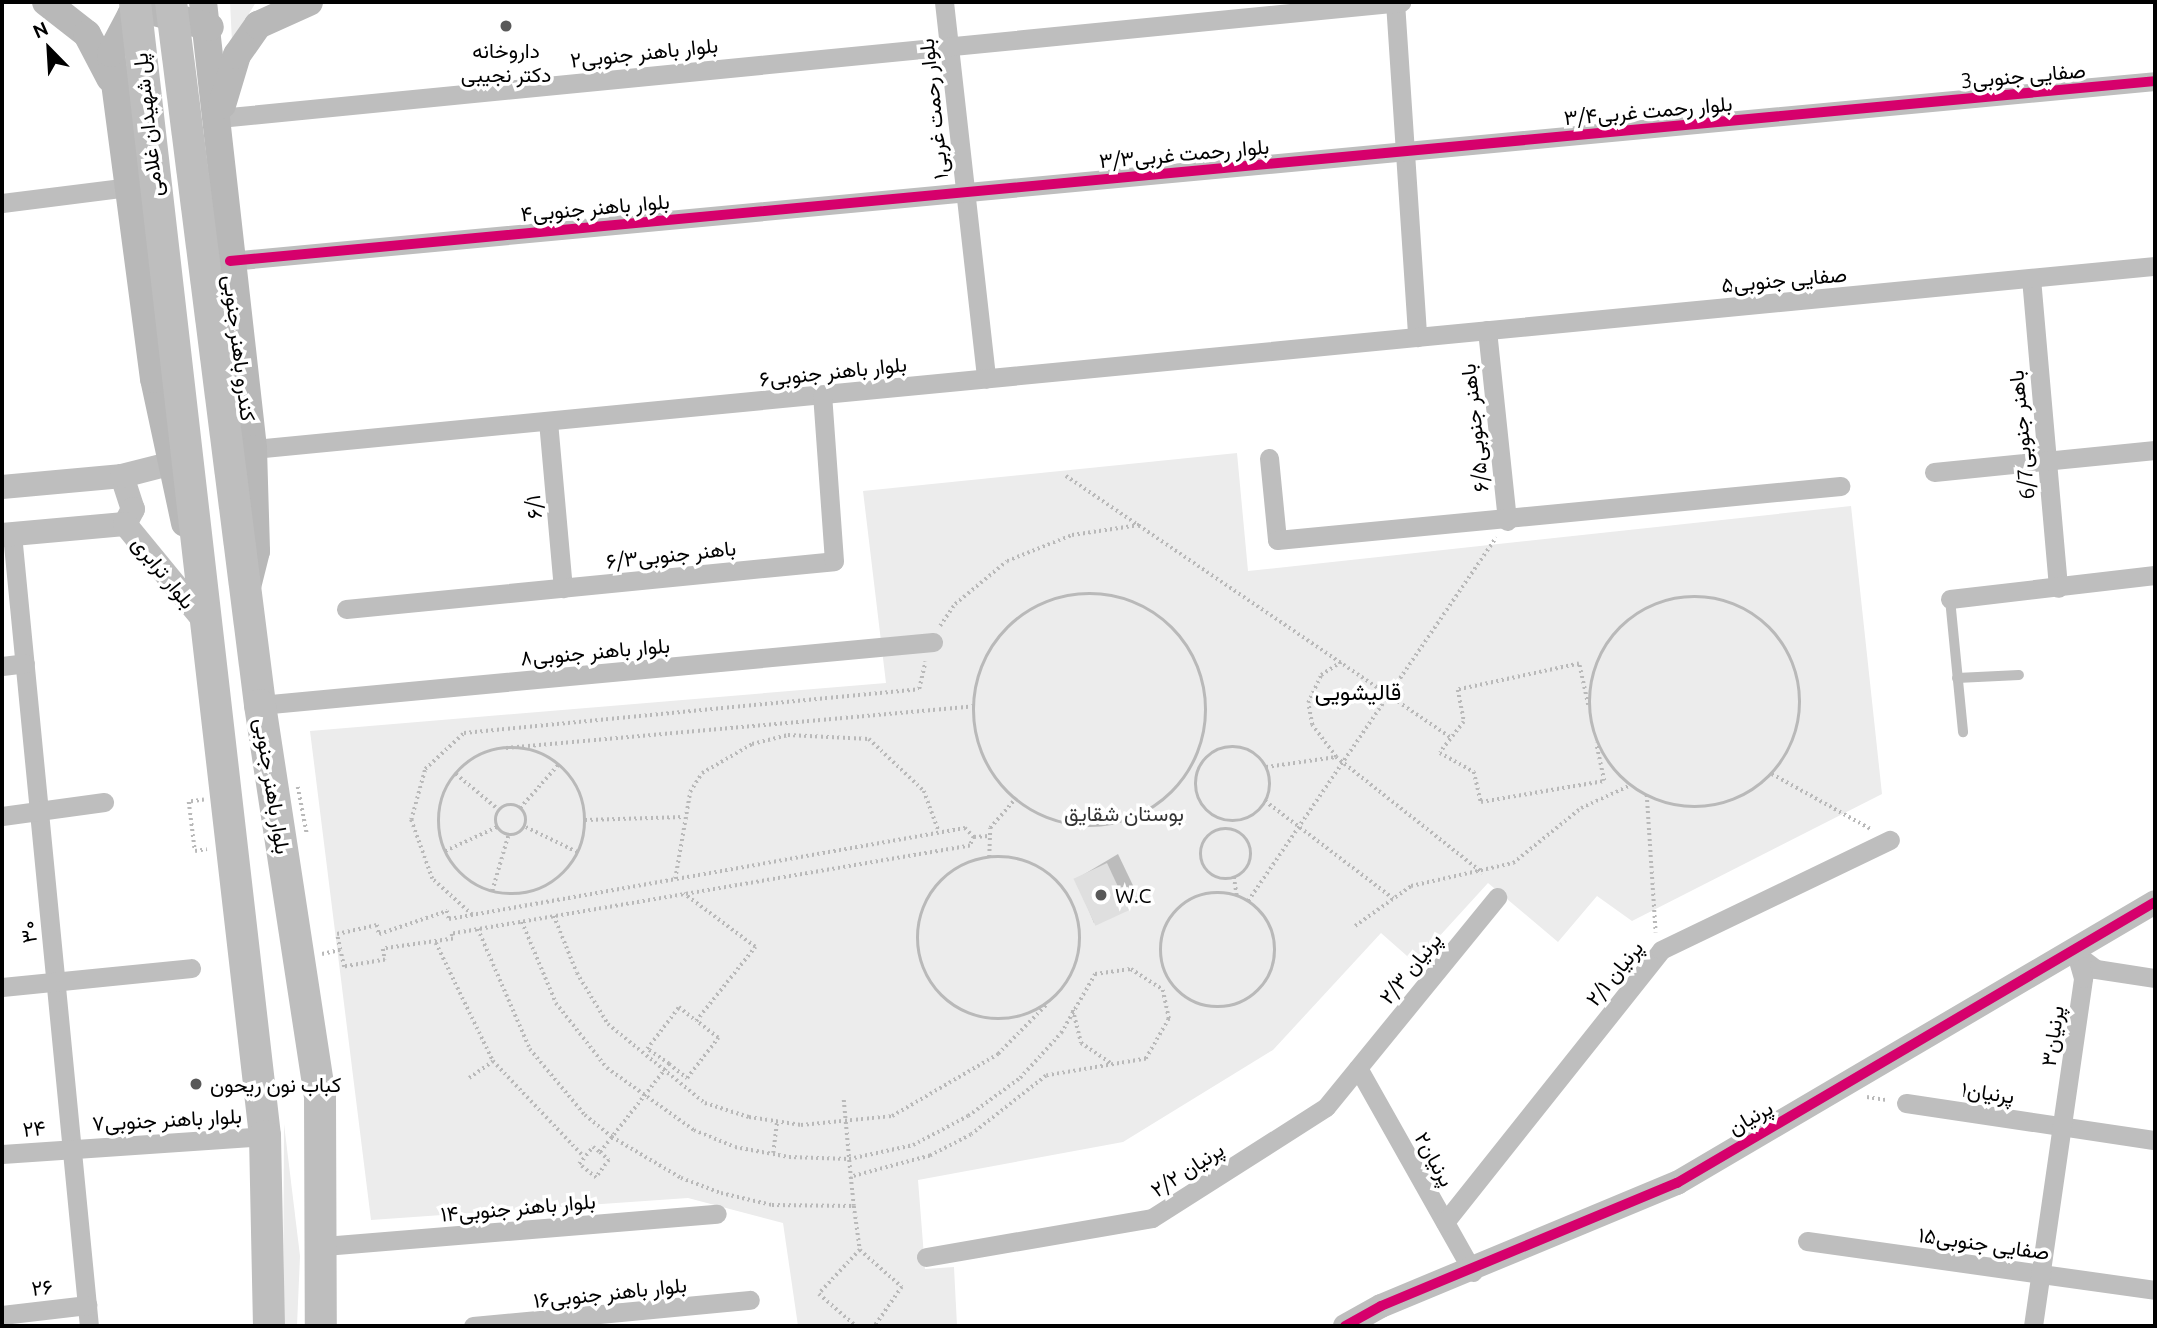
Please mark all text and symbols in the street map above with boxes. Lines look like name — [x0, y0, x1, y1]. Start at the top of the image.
north arrow — [14, 14, 84, 84]
text: N — [30, 17, 51, 43]
marker: داروخانه دکتر نجیبی — [498, 18, 514, 34]
street label: بلوار باهنر جنوبی۲ — [569, 32, 719, 72]
place label: داروخانه دکتر نجیبی — [461, 37, 551, 87]
street label: بلوار رحمت غربی۱ — [913, 37, 953, 181]
street label: پل شهیدان غلامی — [127, 52, 167, 198]
street label: 3صفایی جنوبی — [1959, 57, 2087, 93]
street label: بلوار رحمت غربی۳/۴ — [1563, 90, 1733, 130]
street label: بلوار رحمت غربی۳/۳ — [1098, 133, 1270, 173]
street label: بلوار باهنر جنوبی۴ — [519, 188, 671, 226]
street label: صفایی جنوبی۵ — [1720, 261, 1848, 297]
street label: کندرو باهنر جنوبی — [219, 273, 261, 423]
street label: بلوار باهنر جنوبی۶ — [758, 351, 908, 391]
street label: باهنر جنوبی۶/۵ — [1455, 363, 1493, 493]
street label: 6/7باهنر جنوبی — [2003, 369, 2039, 501]
street label: ۶/۱ — [519, 494, 547, 520]
street label: بلوار ترابری — [127, 531, 201, 613]
street label: ۶/۳باهنر جنوبی — [605, 535, 737, 573]
street label: ۸بلوار باهنر جنوبی — [519, 632, 671, 670]
district label: قالیشویی — [1315, 678, 1401, 706]
street label: بلوار باهنر جنوبی — [250, 716, 296, 856]
park label: بوستان شقایق — [1064, 800, 1184, 826]
place label: W.C — [1115, 882, 1151, 908]
marker: W.C — [1093, 887, 1109, 903]
street label: ۳۰ — [14, 919, 42, 945]
street label: پرنیان ۲/۳ — [1374, 927, 1446, 1009]
street label: پرنیان ۲/۱ — [1580, 935, 1648, 1011]
street label: پرنیان۳ — [2035, 1004, 2069, 1068]
place label: کباب نون ریحون — [210, 1071, 341, 1097]
marker: کباب نون ریحون — [188, 1076, 204, 1092]
street label: پرنیان۱ — [1960, 1076, 2016, 1108]
street label: پرنیان — [1723, 1094, 1777, 1140]
street label: بلوار باهنر جنوبی۷ — [91, 1102, 243, 1136]
street label: ۲۴ — [21, 1114, 47, 1142]
street label: پرنیان۲ — [1410, 1127, 1460, 1191]
street label: پرنیان ۲/۲ — [1146, 1136, 1228, 1202]
street label: بلوار باهنر جنوبی۱۴ — [439, 1188, 597, 1226]
street label: صفایی جنوبی۱۵ — [1917, 1221, 2051, 1265]
street label: بلوار باهنر جنوبی۱۶ — [532, 1271, 688, 1313]
street label: ۲۶ — [30, 1273, 54, 1301]

